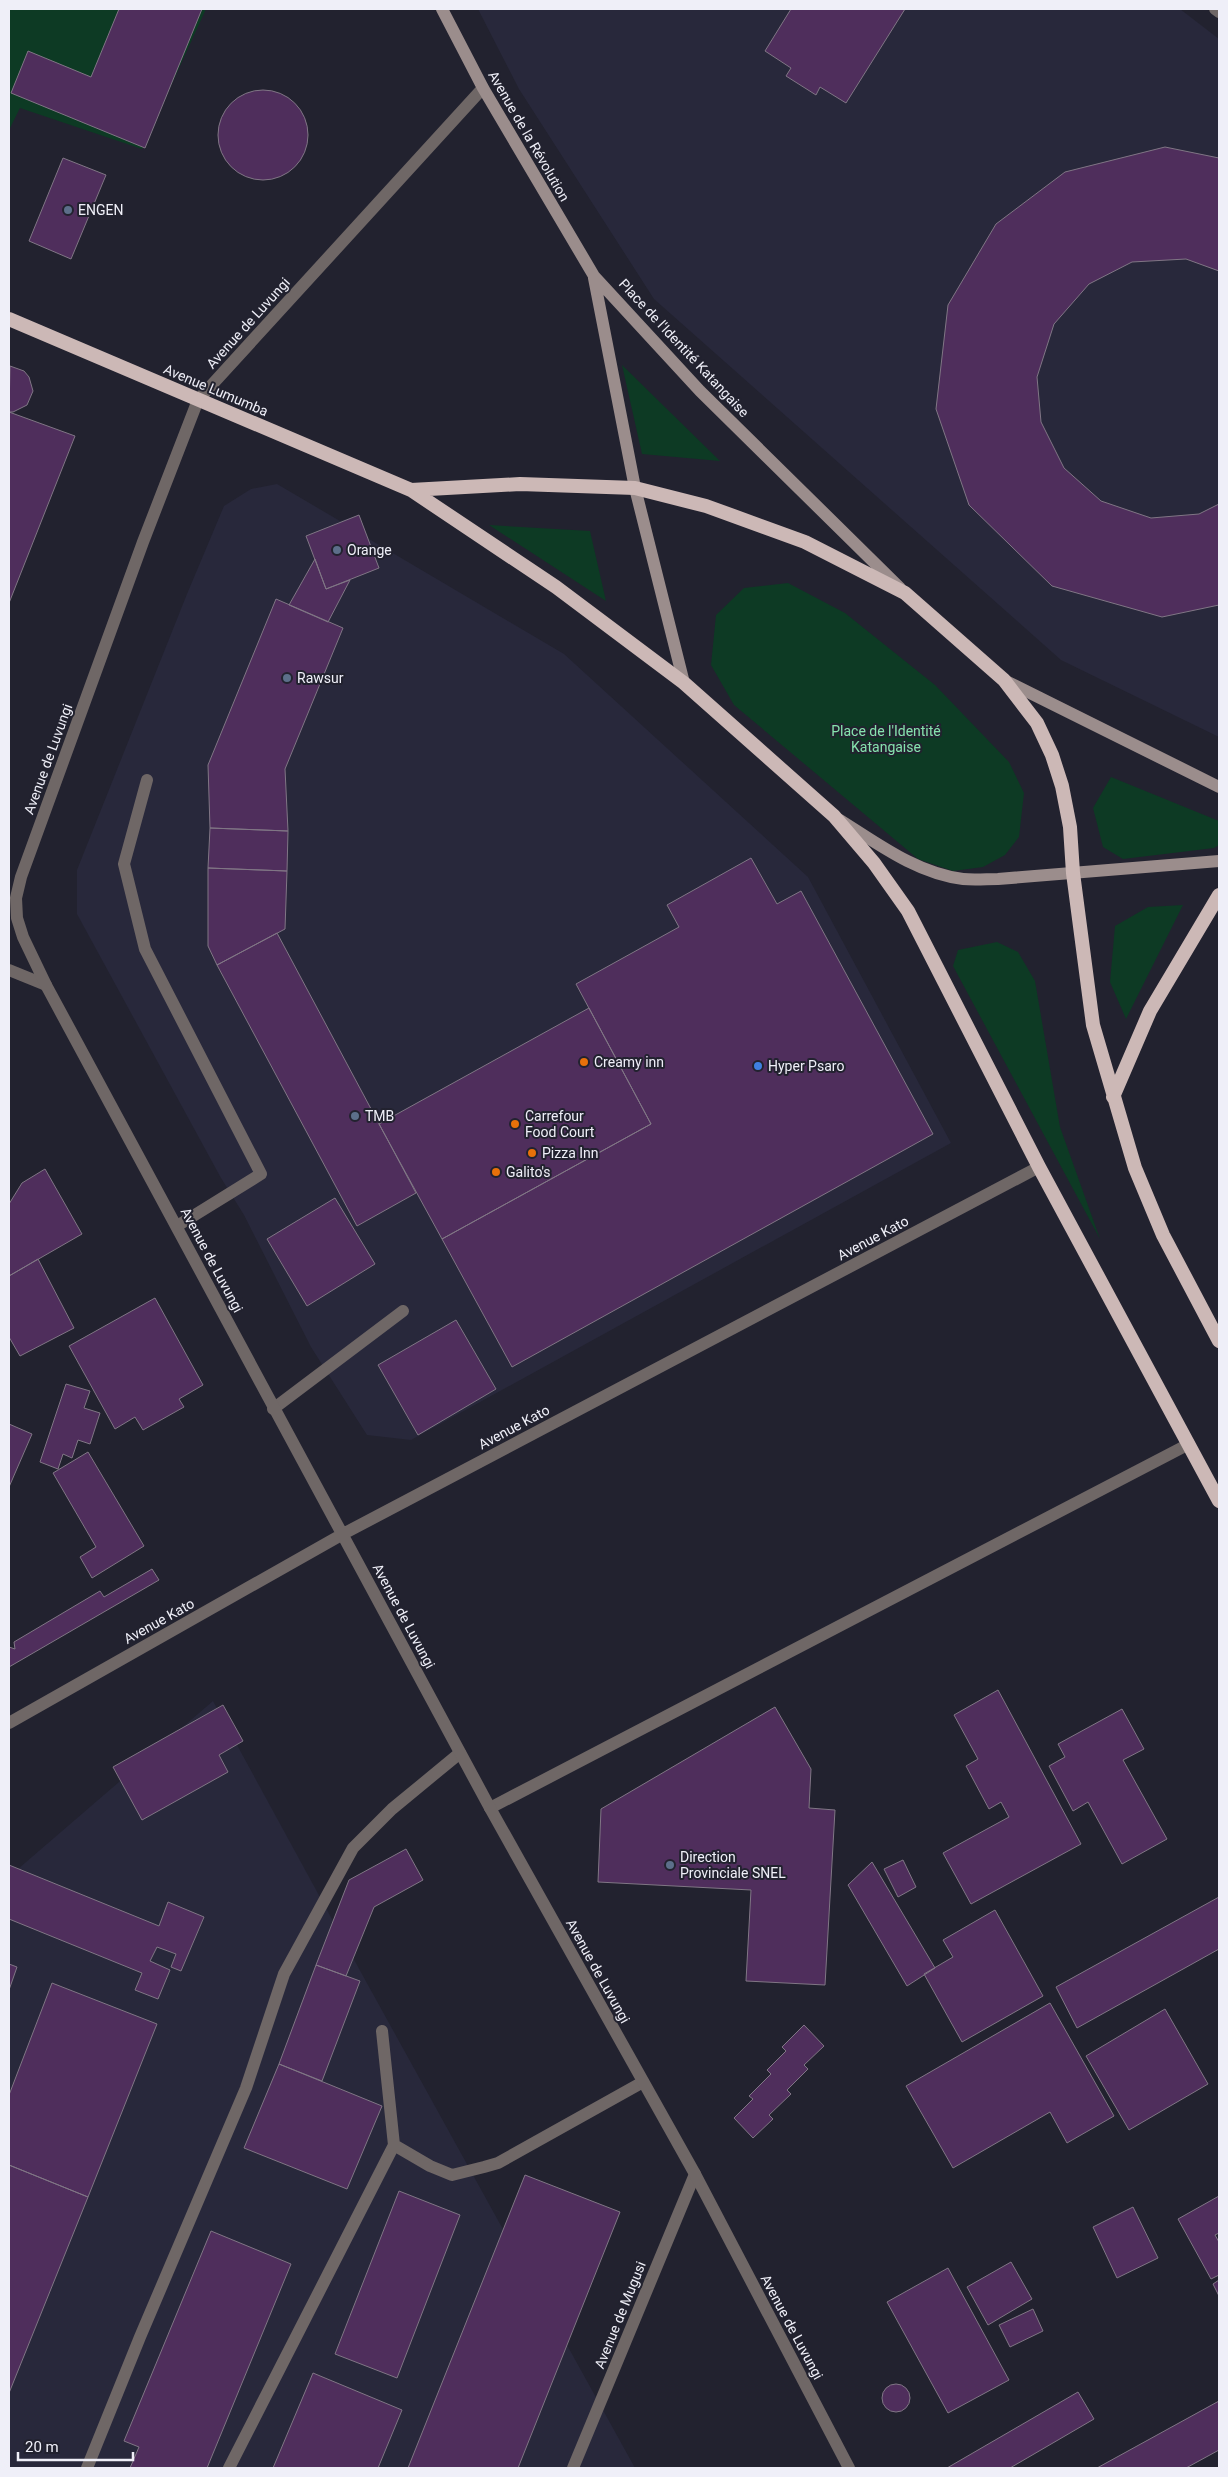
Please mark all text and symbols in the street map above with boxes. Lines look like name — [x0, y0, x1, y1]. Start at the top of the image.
street label: Avenue de la Révolution — [485, 68, 573, 204]
place label: ENGEN — [78, 202, 123, 218]
marker: ENGEN — [62, 204, 74, 216]
street label: Avenue de Luvungi — [203, 274, 293, 372]
street label: Place de l'Identité Katangaise — [616, 276, 752, 420]
street label: Avenue Lumumba — [161, 361, 271, 419]
place label: Orange — [347, 542, 392, 558]
marker: Orange — [331, 544, 343, 556]
place label: Rawsur — [297, 670, 344, 686]
marker: Rawsur — [281, 672, 293, 684]
street label: Avenue de Luvungi — [21, 702, 75, 816]
park label: Place de l'Identité Katangaise — [831, 723, 941, 755]
place label: Creamy inn — [594, 1054, 664, 1070]
marker: Creamy inn — [578, 1056, 590, 1068]
place label: Hyper Psaro — [768, 1058, 844, 1074]
marker: Hyper Psaro — [752, 1060, 764, 1072]
place label: TMB — [365, 1108, 394, 1124]
place label: Carrefour Food Court — [525, 1108, 595, 1140]
marker: TMB — [349, 1110, 361, 1122]
marker: Carrefour Food Court — [509, 1118, 521, 1130]
place label: Pizza Inn — [542, 1145, 599, 1161]
marker: Pizza Inn — [526, 1147, 538, 1159]
place label: Galito's — [506, 1164, 551, 1180]
marker: Galito's — [490, 1166, 502, 1178]
street label: Avenue de Luvungi — [178, 1205, 246, 1315]
street label: Avenue Kato — [835, 1213, 911, 1263]
street label: Avenue Kato — [476, 1402, 552, 1452]
street label: Avenue de Luvungi — [370, 1561, 438, 1671]
street label: Avenue Kato — [121, 1595, 197, 1647]
place label: Direction Provinciale SNEL — [680, 1849, 786, 1881]
marker: Direction Provinciale SNEL — [664, 1859, 676, 1871]
street label: Avenue de Luvungi — [563, 1916, 633, 2026]
street label: Avenue de Mugusi — [591, 2259, 649, 2371]
street label: Avenue de Luvungi — [758, 2272, 826, 2382]
scale bar — [18, 2430, 132, 2462]
text: 20 m — [25, 2438, 59, 2456]

